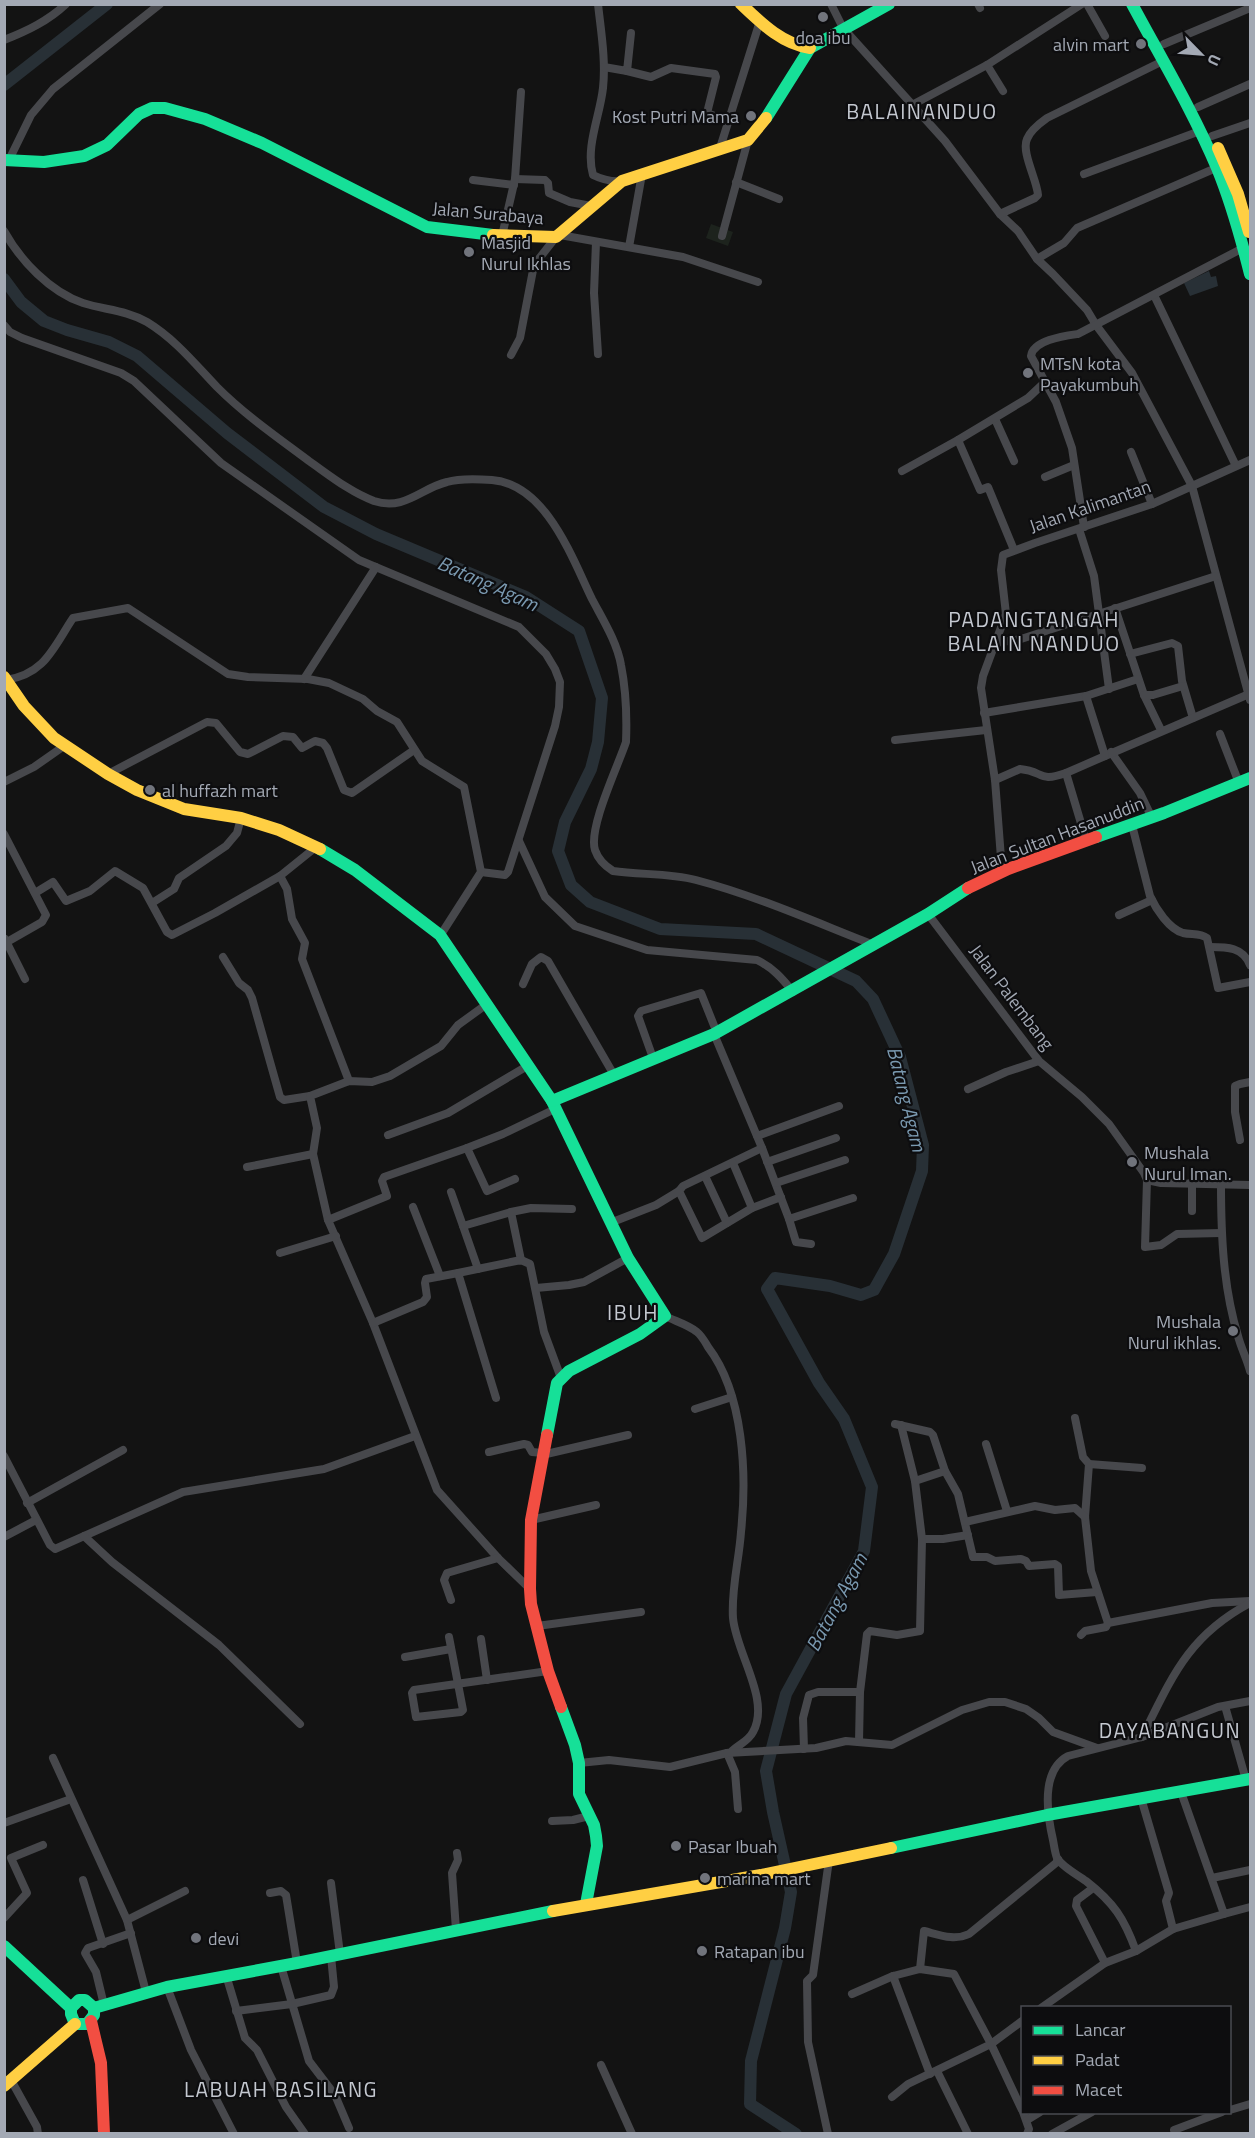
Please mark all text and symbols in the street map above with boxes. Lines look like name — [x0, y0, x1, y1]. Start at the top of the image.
marker: doa ibu — [816, 10, 830, 24]
place label: doa ibu — [796, 24, 850, 51]
north arrow — [1171, 24, 1231, 84]
place label: alvin mart — [1053, 31, 1130, 58]
marker: alvin mart — [1134, 37, 1148, 51]
text: U — [1202, 51, 1228, 70]
district label: BALAINANDUO — [846, 95, 998, 127]
place label: Kost Putri Mama — [612, 103, 739, 130]
marker: Kost Putri Mama — [744, 109, 758, 123]
street label: Jalan Surabaya — [431, 195, 545, 231]
place label: Masjid Nurul Ikhlas — [481, 229, 571, 277]
marker: Masjid Nurul Ikhlas — [462, 245, 476, 259]
place label: MTsN kota Payakumbuh — [1040, 350, 1139, 398]
marker: MTsN kota Payakumbuh — [1021, 366, 1035, 380]
street label: Jalan Kalimantan — [1026, 473, 1154, 539]
water label: Batang Agam — [433, 547, 544, 619]
district label: PADANGTANGAH BALAIN NANDUO — [947, 603, 1121, 659]
place label: al huffazh mart — [162, 777, 278, 804]
marker: al huffazh mart — [143, 783, 157, 797]
street label: Jalan Sultan Hasanuddin — [966, 789, 1148, 881]
street label: Jalan Palembang — [963, 938, 1061, 1056]
water label: Batang Agam — [879, 1043, 935, 1155]
place label: Mushala Nurul Iman. — [1144, 1139, 1232, 1187]
marker: Mushala Nurul Iman. — [1125, 1155, 1139, 1169]
district label: IBUH — [607, 1296, 659, 1328]
place label: Mushala Nurul ikhlas. — [1128, 1308, 1221, 1356]
marker: Mushala Nurul ikhlas. — [1226, 1324, 1240, 1338]
water label: Batang Agam — [797, 1547, 875, 1657]
district label: DAYABANGUN — [1099, 1714, 1241, 1746]
place label: Pasar Ibuah — [688, 1833, 777, 1860]
marker: Pasar Ibuah — [669, 1839, 683, 1853]
place label: marina mart — [717, 1865, 811, 1892]
marker: marina mart — [698, 1871, 712, 1885]
place label: devi — [208, 1925, 239, 1952]
marker: devi — [189, 1931, 203, 1945]
place label: Ratapan ibu — [714, 1938, 805, 1965]
marker: Ratapan ibu — [695, 1944, 709, 1958]
legend — [1021, 2006, 1231, 2114]
text: Lancar — [1075, 2016, 1125, 2043]
text: Padat — [1075, 2046, 1120, 2073]
district label: LABUAH BASILANG — [184, 2073, 378, 2105]
text: Macet — [1075, 2076, 1123, 2103]

